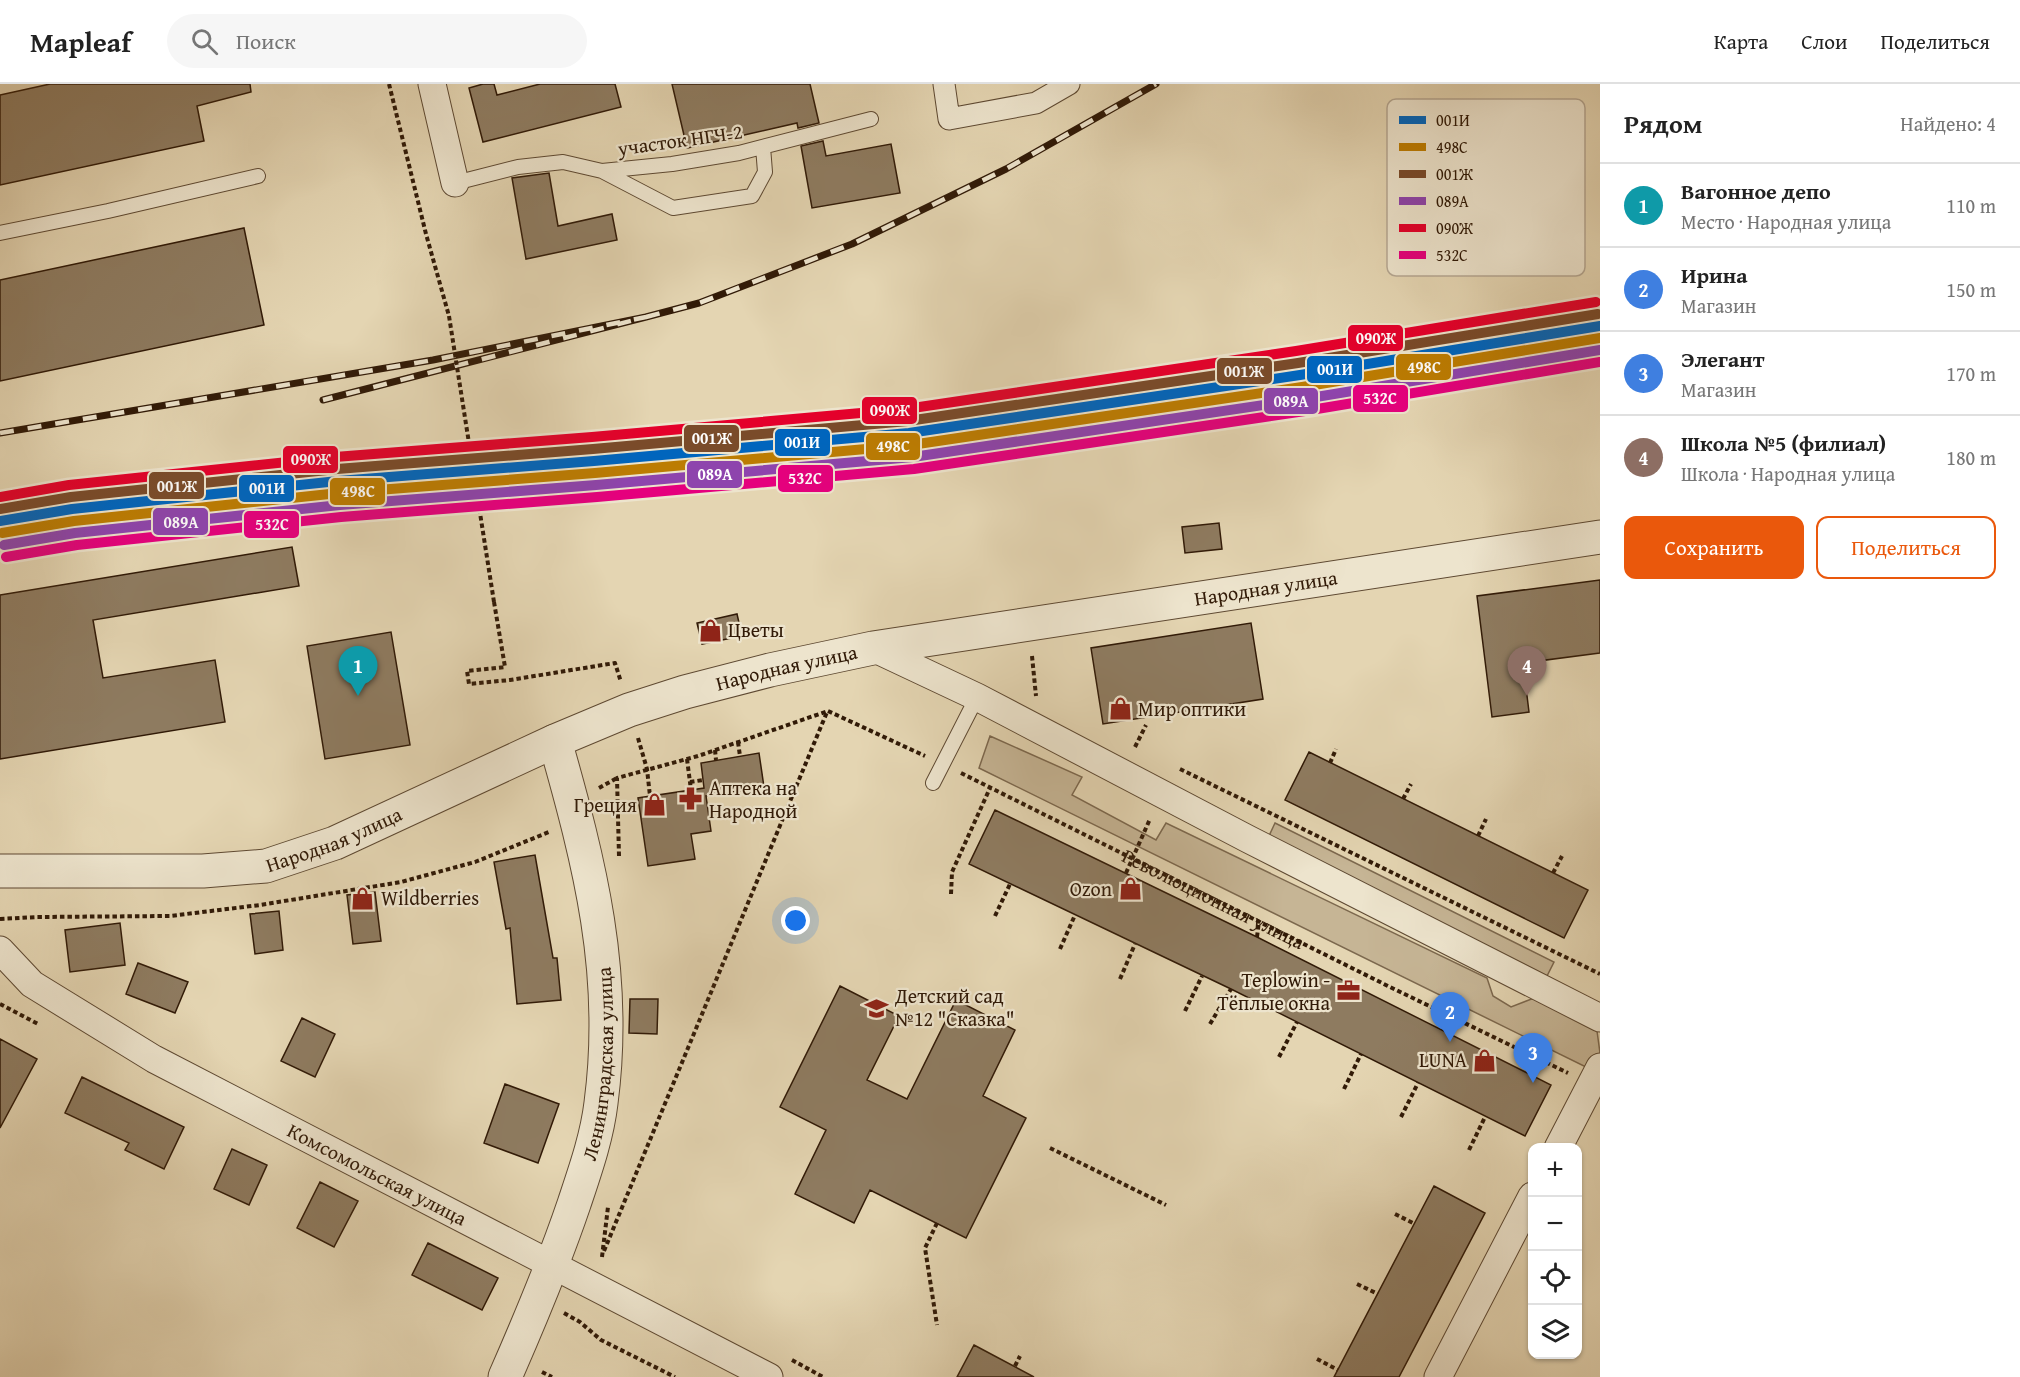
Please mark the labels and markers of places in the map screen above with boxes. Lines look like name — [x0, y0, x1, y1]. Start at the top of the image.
place label: Цветы — [728, 615, 784, 644]
shop icon: Цветы — [697, 617, 723, 643]
pin: 1 — [338, 646, 378, 696]
pin: 4 — [1508, 646, 1546, 696]
place label: Мир оптики — [1138, 694, 1246, 723]
shop icon: Мир оптики — [1107, 696, 1133, 722]
place label: Аптека на Народной — [709, 773, 797, 825]
pharmacy icon: Аптека на Народной — [678, 786, 704, 812]
place label: Греция — [574, 790, 637, 819]
shop icon: Греция — [642, 792, 668, 818]
place label: Ozon — [1070, 874, 1112, 903]
shop icon: Ozon — [1117, 876, 1143, 902]
place label: Wildberries — [381, 883, 479, 912]
shop icon: Wildberries — [350, 885, 376, 911]
place label: Teplowin - Тёплые окна — [1218, 965, 1330, 1017]
office icon: Teplowin - Тёплые окна — [1335, 978, 1361, 1004]
place label: Детский сад №12 "Сказка" — [894, 981, 1015, 1033]
pin: 2 — [1430, 992, 1470, 1042]
school or university icon: Детский сад №12 "Сказка" — [864, 995, 890, 1021]
pin: 3 — [1514, 1034, 1552, 1083]
place label: LUNA — [1419, 1045, 1467, 1074]
shop icon: LUNA — [1472, 1047, 1498, 1073]

